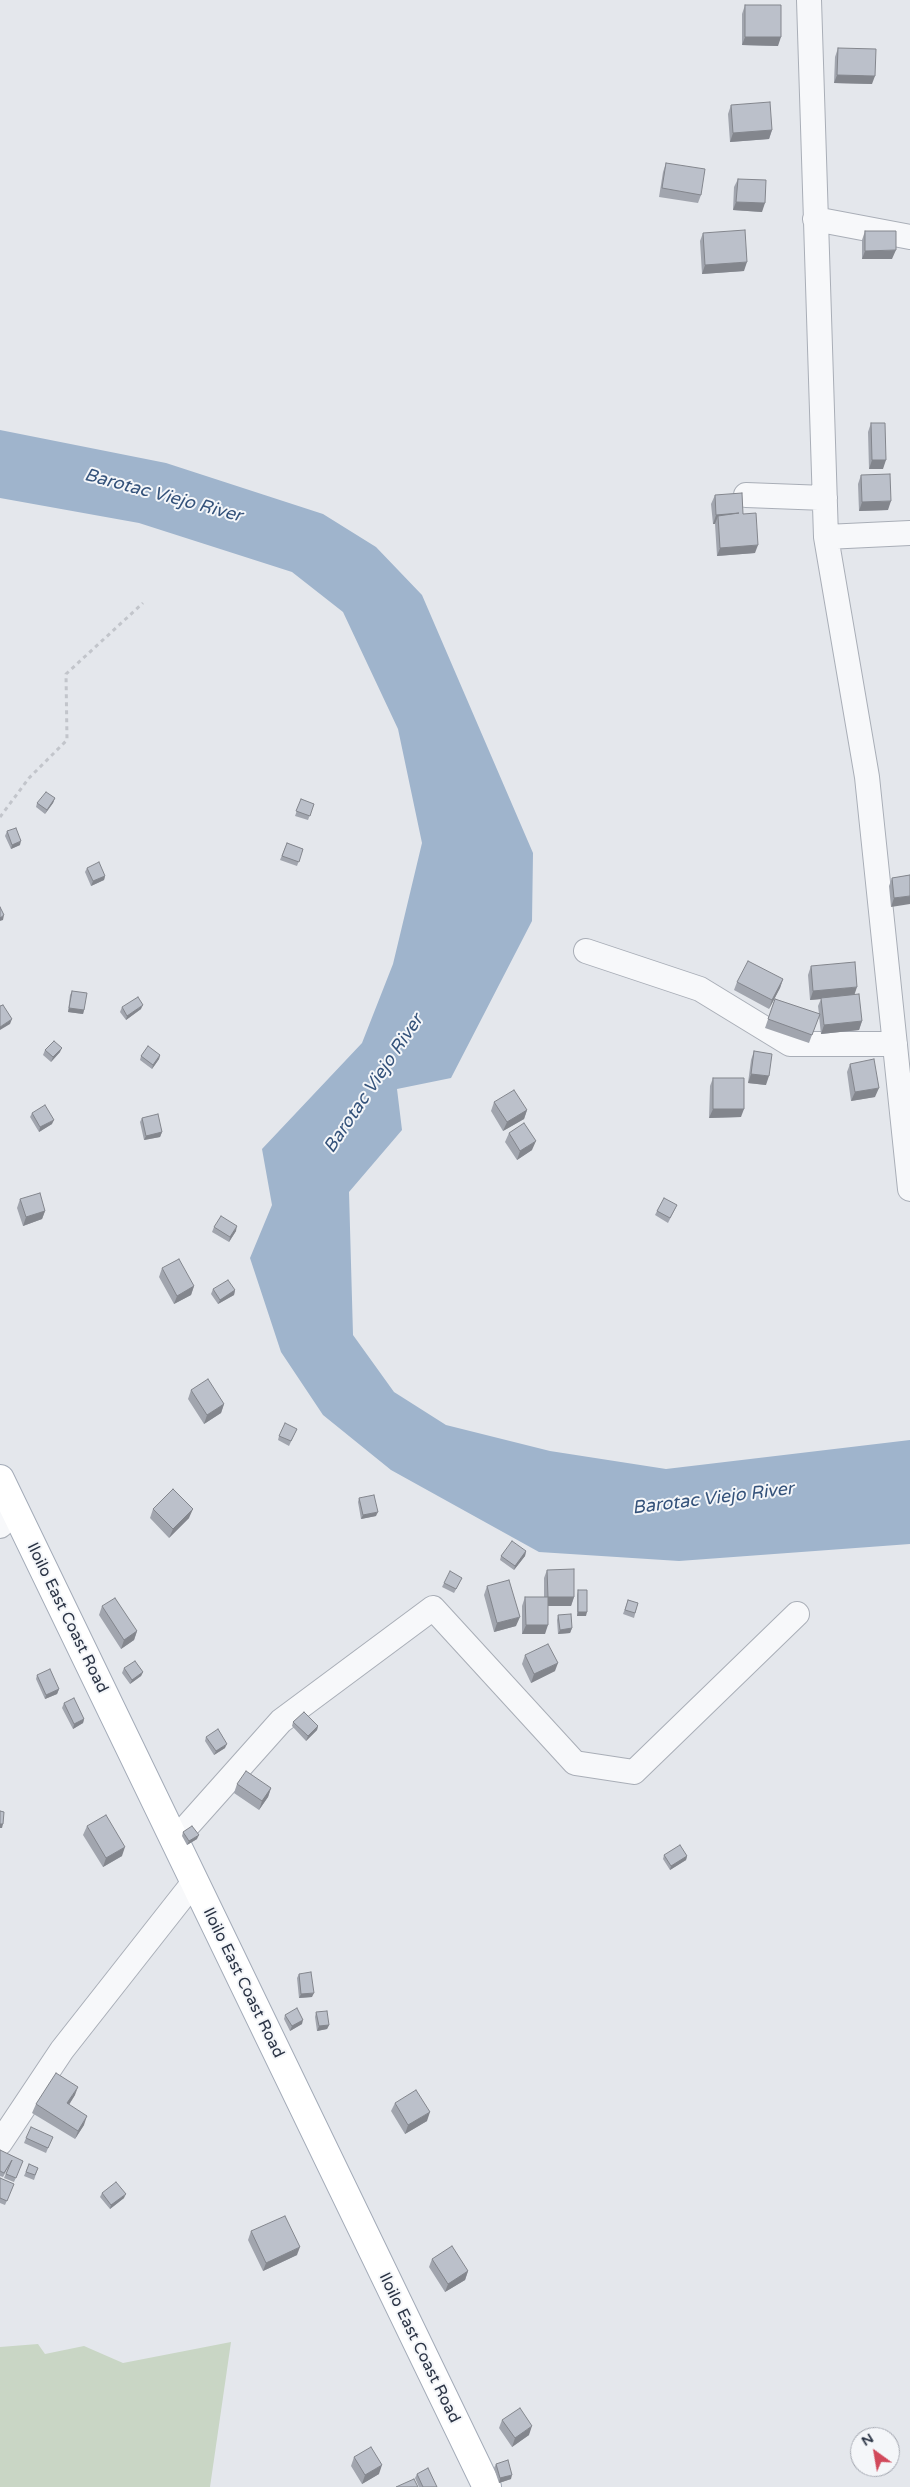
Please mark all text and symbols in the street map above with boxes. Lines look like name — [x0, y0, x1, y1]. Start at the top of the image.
water label: Barotac Viejo River — [82, 465, 244, 527]
water label: Barotac Viejo River — [320, 1011, 428, 1157]
water label: Barotac Viejo River — [631, 1478, 795, 1520]
street label: Iloilo East Coast Road — [22, 1540, 112, 1696]
street label: Iloilo East Coast Road — [198, 1905, 288, 2061]
street label: Iloilo East Coast Road — [374, 2270, 464, 2426]
north arrow — [850, 2427, 900, 2477]
text: N — [858, 2430, 877, 2450]

